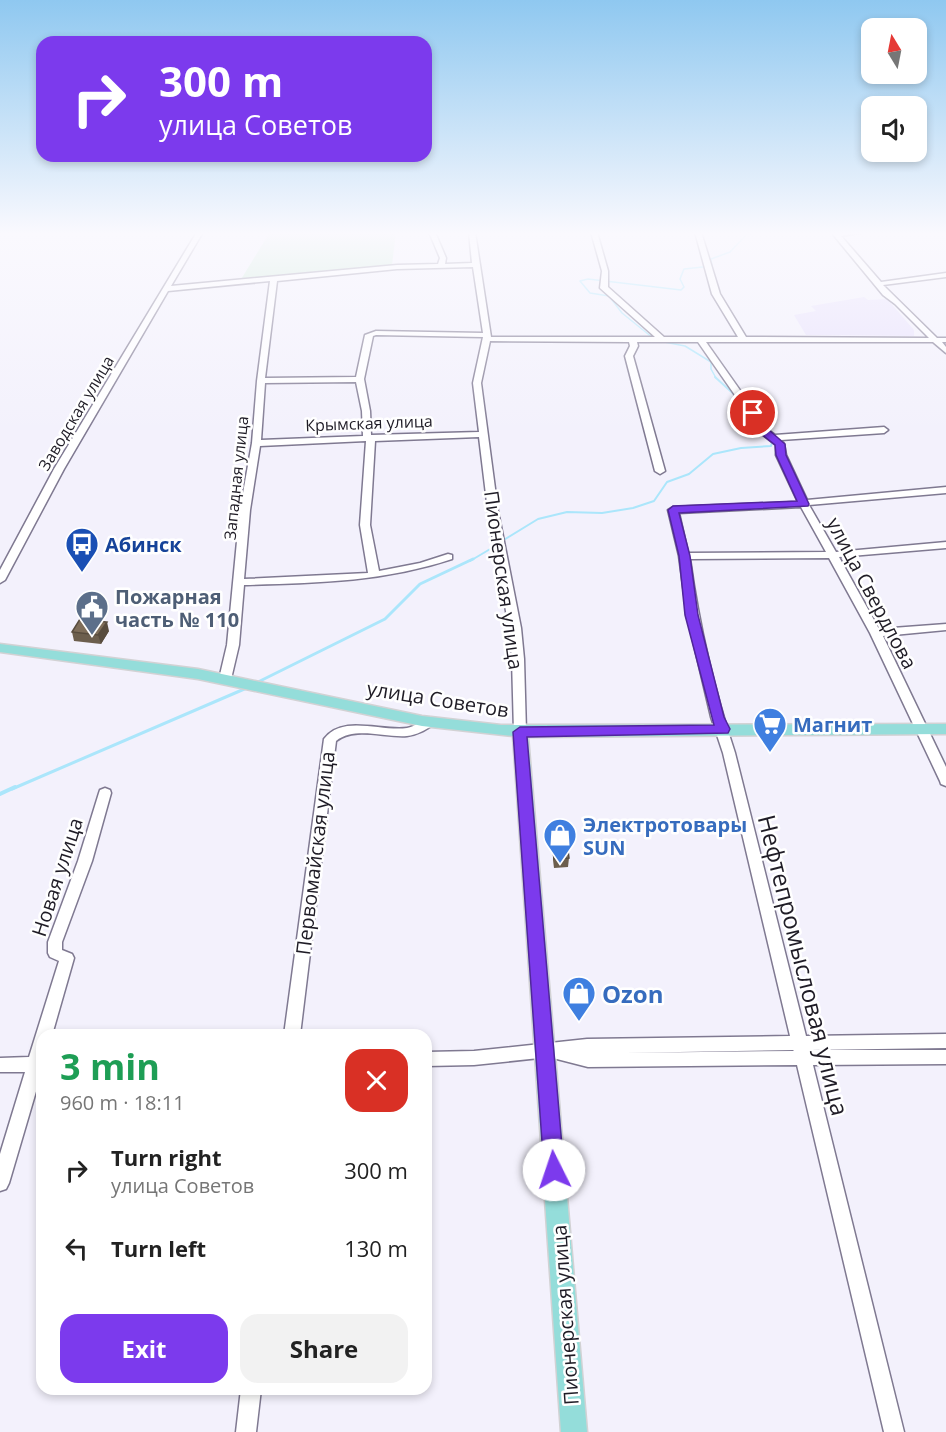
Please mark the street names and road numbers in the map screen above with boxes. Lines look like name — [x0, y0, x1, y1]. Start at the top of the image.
street label: Заводская улица — [33, 351, 119, 475]
street label: Крымская улица — [305, 410, 433, 436]
street label: Западная улица — [219, 415, 253, 541]
street label: Пионерская улица — [478, 489, 530, 671]
street label: улица Свердлова — [821, 512, 923, 674]
street label: улица Советов — [365, 674, 511, 724]
street label: Первомайская улица — [289, 750, 341, 956]
street label: Нефтепромысловая улица — [751, 811, 857, 1119]
street label: Новая улица — [25, 814, 89, 940]
street label: Пионерская улица — [545, 1224, 585, 1406]

